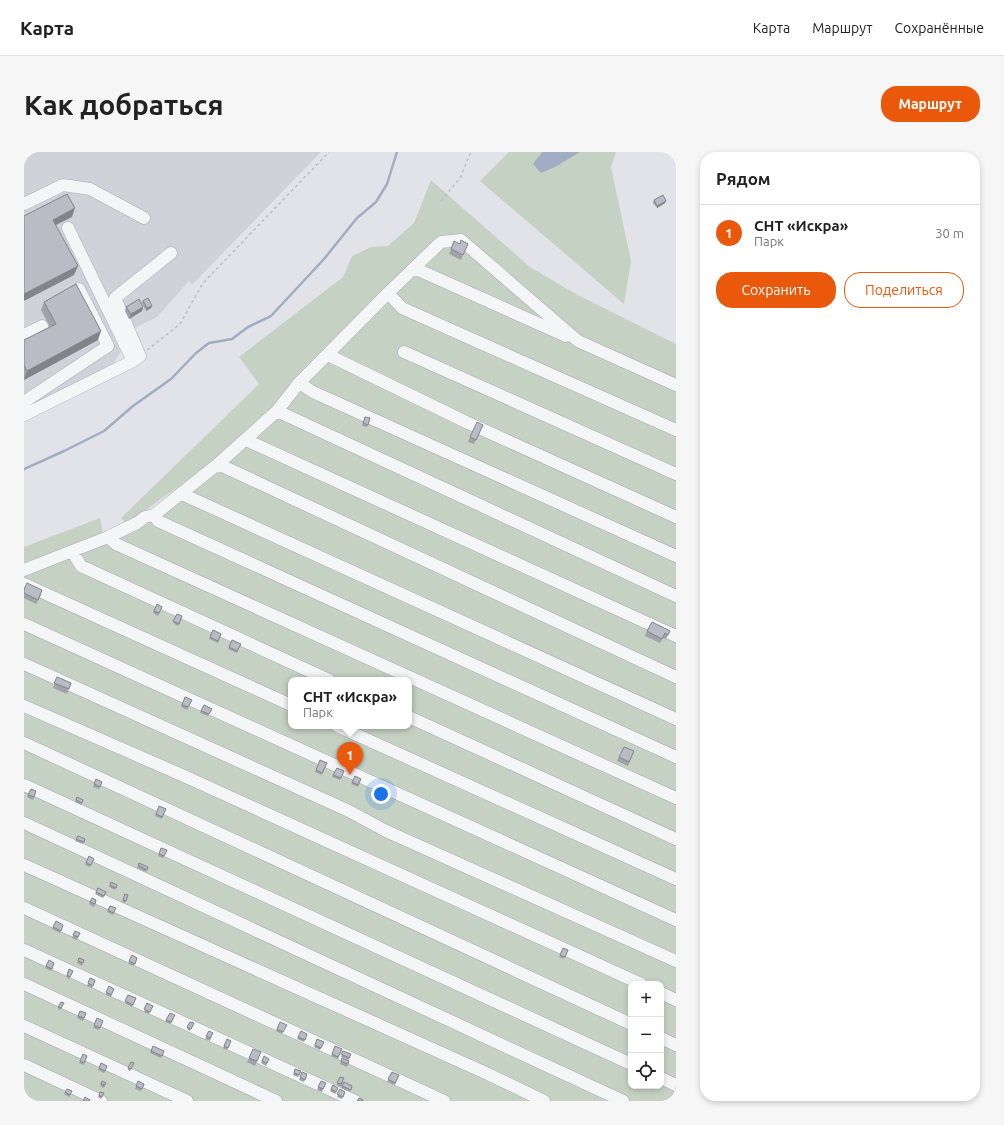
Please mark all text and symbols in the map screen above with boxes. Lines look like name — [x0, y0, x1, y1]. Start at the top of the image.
text: Карта — [20, 17, 74, 39]
text: Карта — [753, 20, 790, 36]
text: Маршрут — [812, 20, 873, 36]
text: Сохранённые — [895, 20, 984, 36]
button: Маршрут — [881, 86, 980, 122]
text: Как добраться — [24, 89, 223, 120]
text: Рядом — [716, 169, 771, 188]
text: СНТ «Искра» — [754, 217, 848, 234]
text: 1 — [725, 226, 733, 240]
text: 30 m — [935, 226, 964, 240]
text: Парк — [754, 234, 784, 248]
button: Сохранить — [716, 272, 836, 308]
button: Поделиться — [844, 272, 964, 308]
popup — [288, 677, 412, 729]
text: СНТ «Искра» — [303, 688, 397, 705]
text: Парк — [303, 705, 333, 719]
pin: 1 — [337, 742, 363, 775]
your location — [371, 784, 391, 804]
map controls — [628, 981, 664, 1089]
button: + — [628, 981, 664, 1017]
button: − — [628, 1017, 664, 1053]
button: locate — [628, 1053, 664, 1089]

